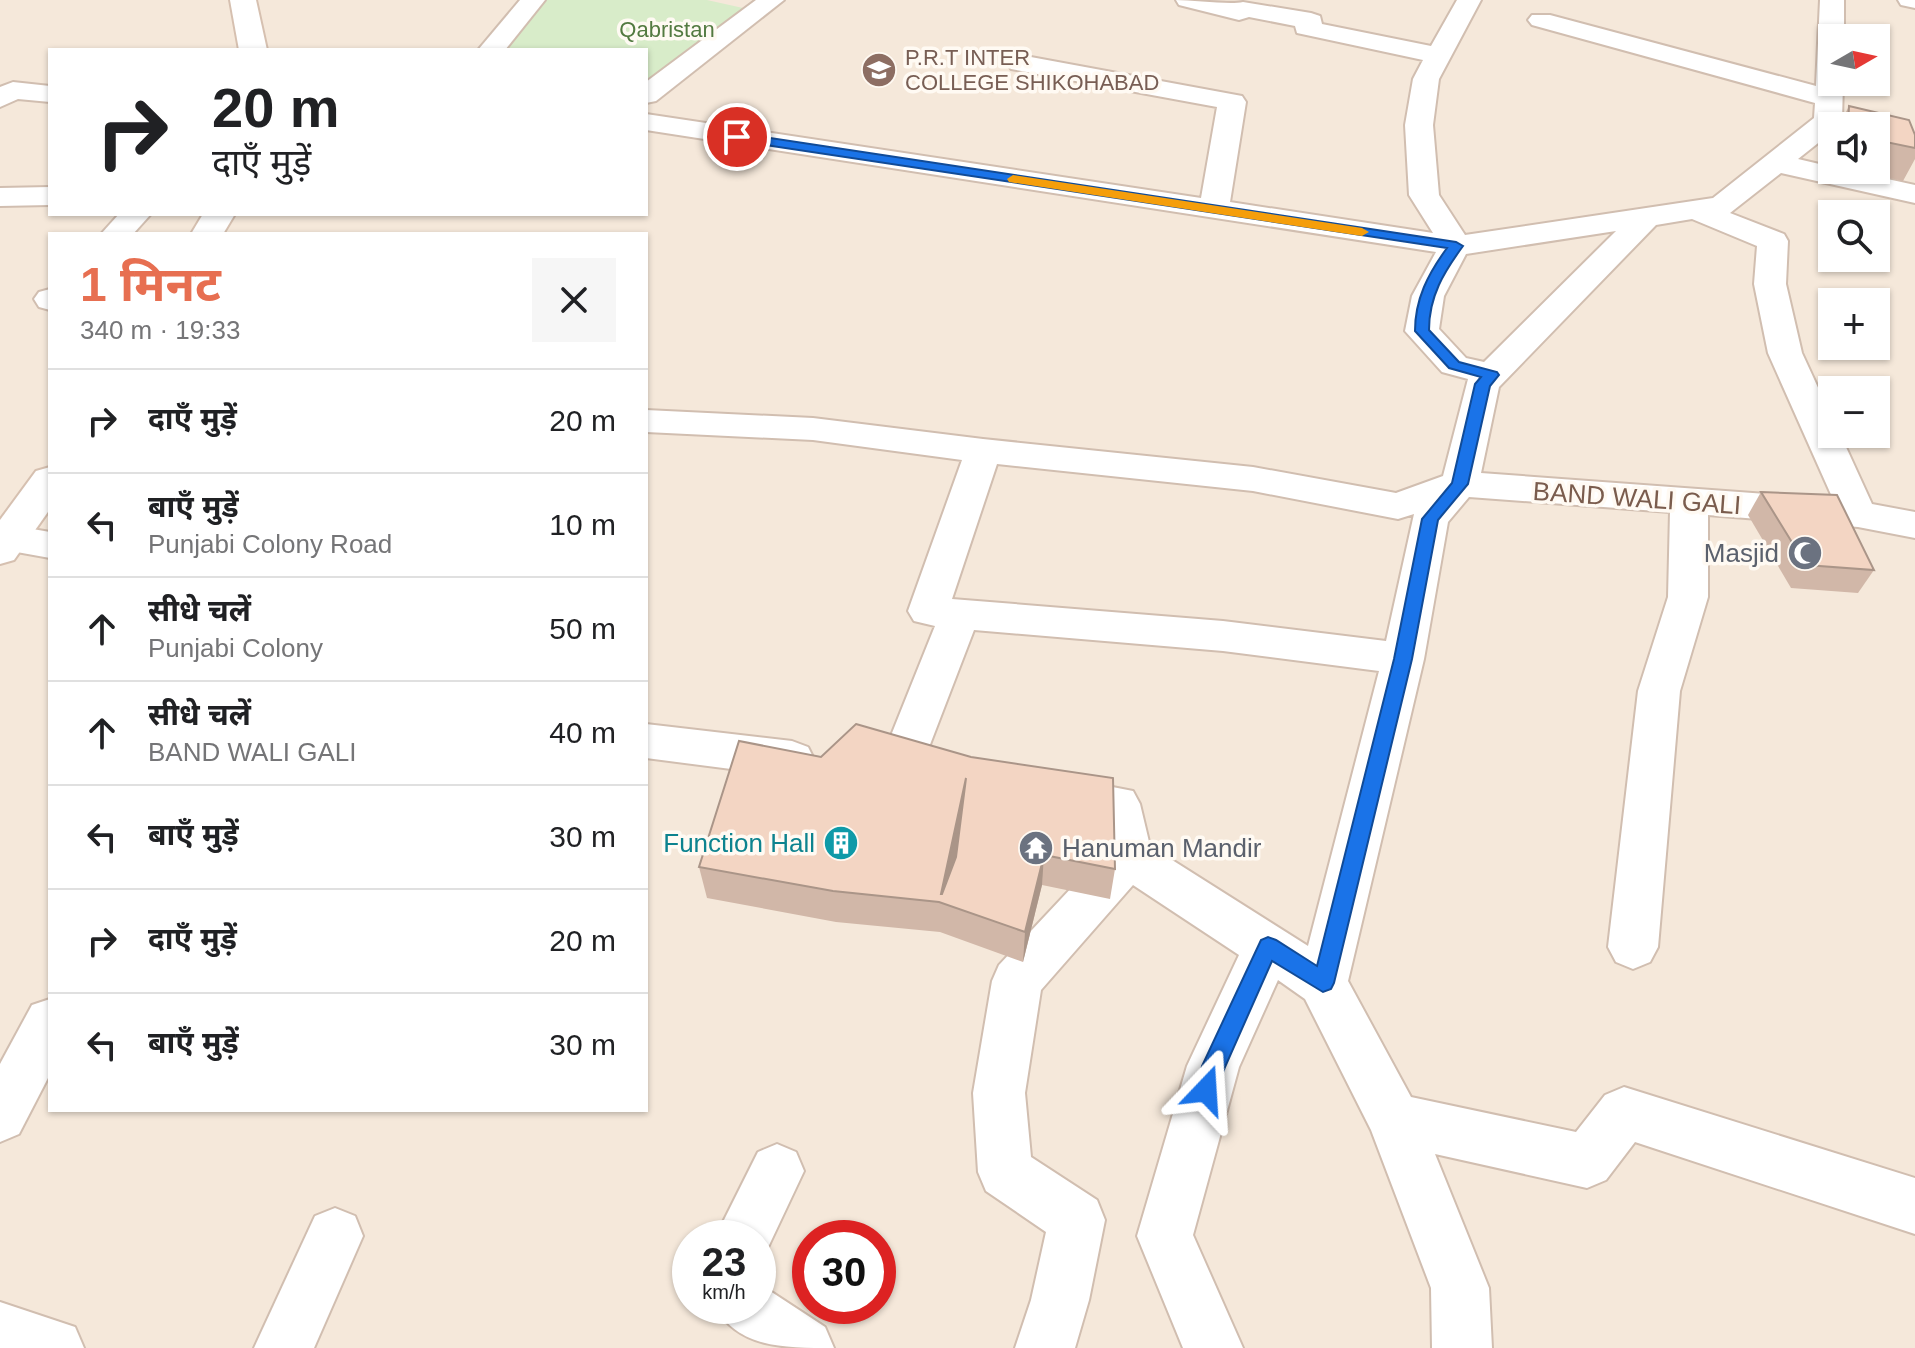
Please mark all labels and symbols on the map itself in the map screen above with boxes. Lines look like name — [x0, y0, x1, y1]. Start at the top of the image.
park label: Qabristan — [619, 17, 715, 42]
north arrow — [1818, 24, 1890, 96]
place label: P.R.T INTER COLLEGE SHIKOHABAD — [905, 45, 1159, 95]
school or university icon: P.R.T INTER COLLEGE SHIKOHABAD — [860, 51, 898, 89]
pin — [703, 103, 771, 171]
street label: BAND WALI GALI — [1532, 476, 1742, 520]
mosque icon: Masjid — [1786, 534, 1824, 572]
place label: Masjid — [1704, 538, 1779, 568]
building icon: Function Hall — [822, 824, 860, 862]
place label: Function Hall — [663, 828, 815, 858]
temple icon: Hanuman Mandir — [1017, 829, 1055, 867]
place label: Hanuman Mandir — [1062, 833, 1262, 863]
position arrow — [1164, 1048, 1248, 1132]
speed limit sign: 30 — [792, 1220, 896, 1324]

